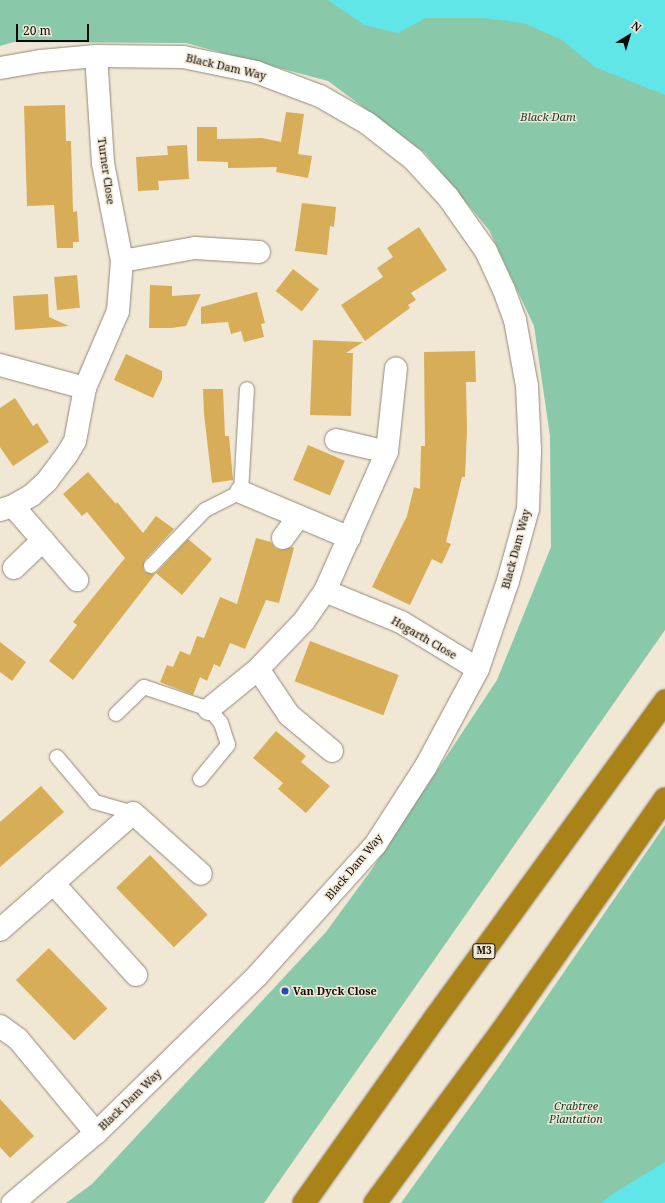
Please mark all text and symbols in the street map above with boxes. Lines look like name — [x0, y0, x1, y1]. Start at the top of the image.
scale bar — [18, 16, 91, 42]
north arrow — [609, 16, 649, 56]
text: N — [629, 18, 645, 35]
text: 20 m — [23, 22, 51, 39]
street label: Black Dam Way — [185, 51, 267, 83]
park label: Black Dam — [520, 110, 576, 124]
street label: Turner Close — [95, 137, 117, 205]
street label: Black Dam Way — [499, 508, 533, 590]
street label: Hogarth Close — [389, 614, 459, 662]
street label: Black Dam Way — [323, 831, 385, 903]
road number: M3 — [472, 943, 496, 959]
place label: Van Dyck Close — [293, 984, 377, 998]
marker: Van Dyck Close — [280, 986, 290, 996]
street label: Black Dam Way — [96, 1067, 164, 1133]
park label: Crabtree Plantation — [549, 1100, 603, 1126]

